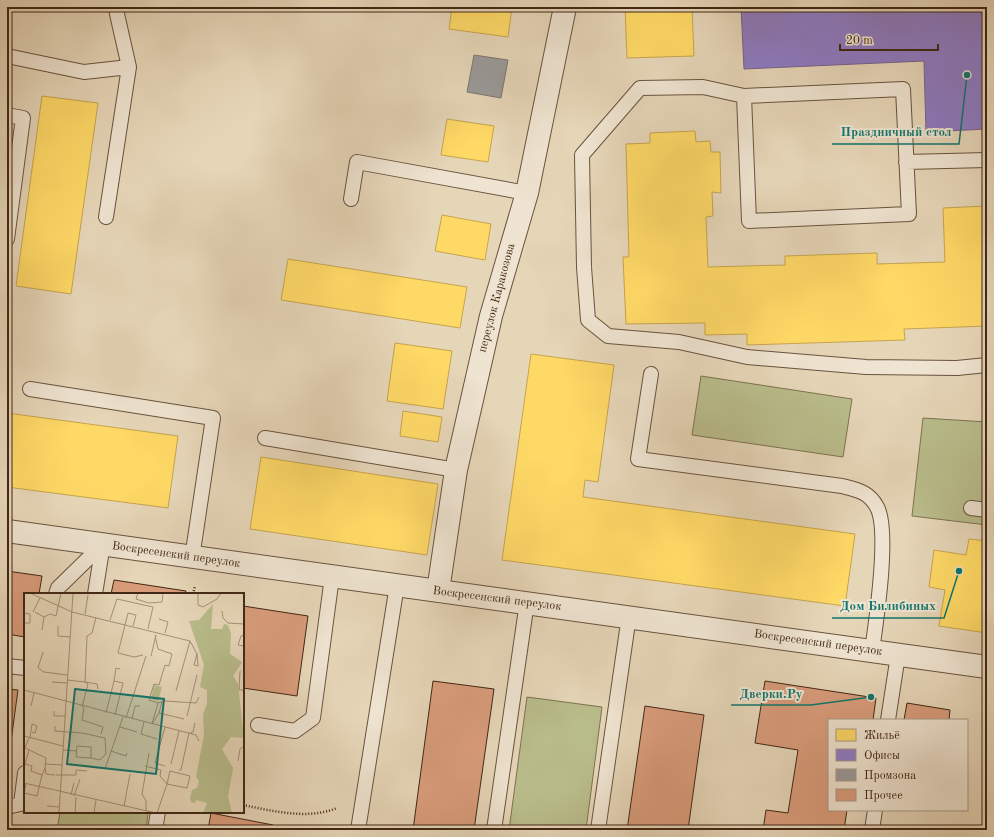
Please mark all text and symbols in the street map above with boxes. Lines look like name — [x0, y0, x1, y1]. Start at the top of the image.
scale bar — [840, 26, 938, 52]
text: 20 m — [846, 35, 873, 47]
callout: Праздничный стол — [832, 119, 959, 144]
text: Праздничный стол — [841, 126, 952, 139]
street label: переулок Каракозова — [477, 242, 517, 354]
street label: Воскресенский переулок — [111, 540, 241, 570]
street label: Воскресенский переулок — [432, 585, 562, 613]
inset map — [24, 593, 244, 813]
callout: Дом Билибиных — [832, 593, 944, 618]
text: Дом Билибиных — [840, 600, 936, 613]
street label: Воскресенский переулок — [753, 628, 883, 658]
callout: Дверки.Ру — [731, 680, 811, 705]
text: Дверки.Ру — [739, 688, 803, 701]
legend — [828, 719, 968, 811]
text: Жильё — [864, 730, 900, 742]
text: Офисы — [864, 750, 900, 762]
text: Промзона — [864, 770, 916, 782]
text: Прочее — [864, 790, 903, 802]

